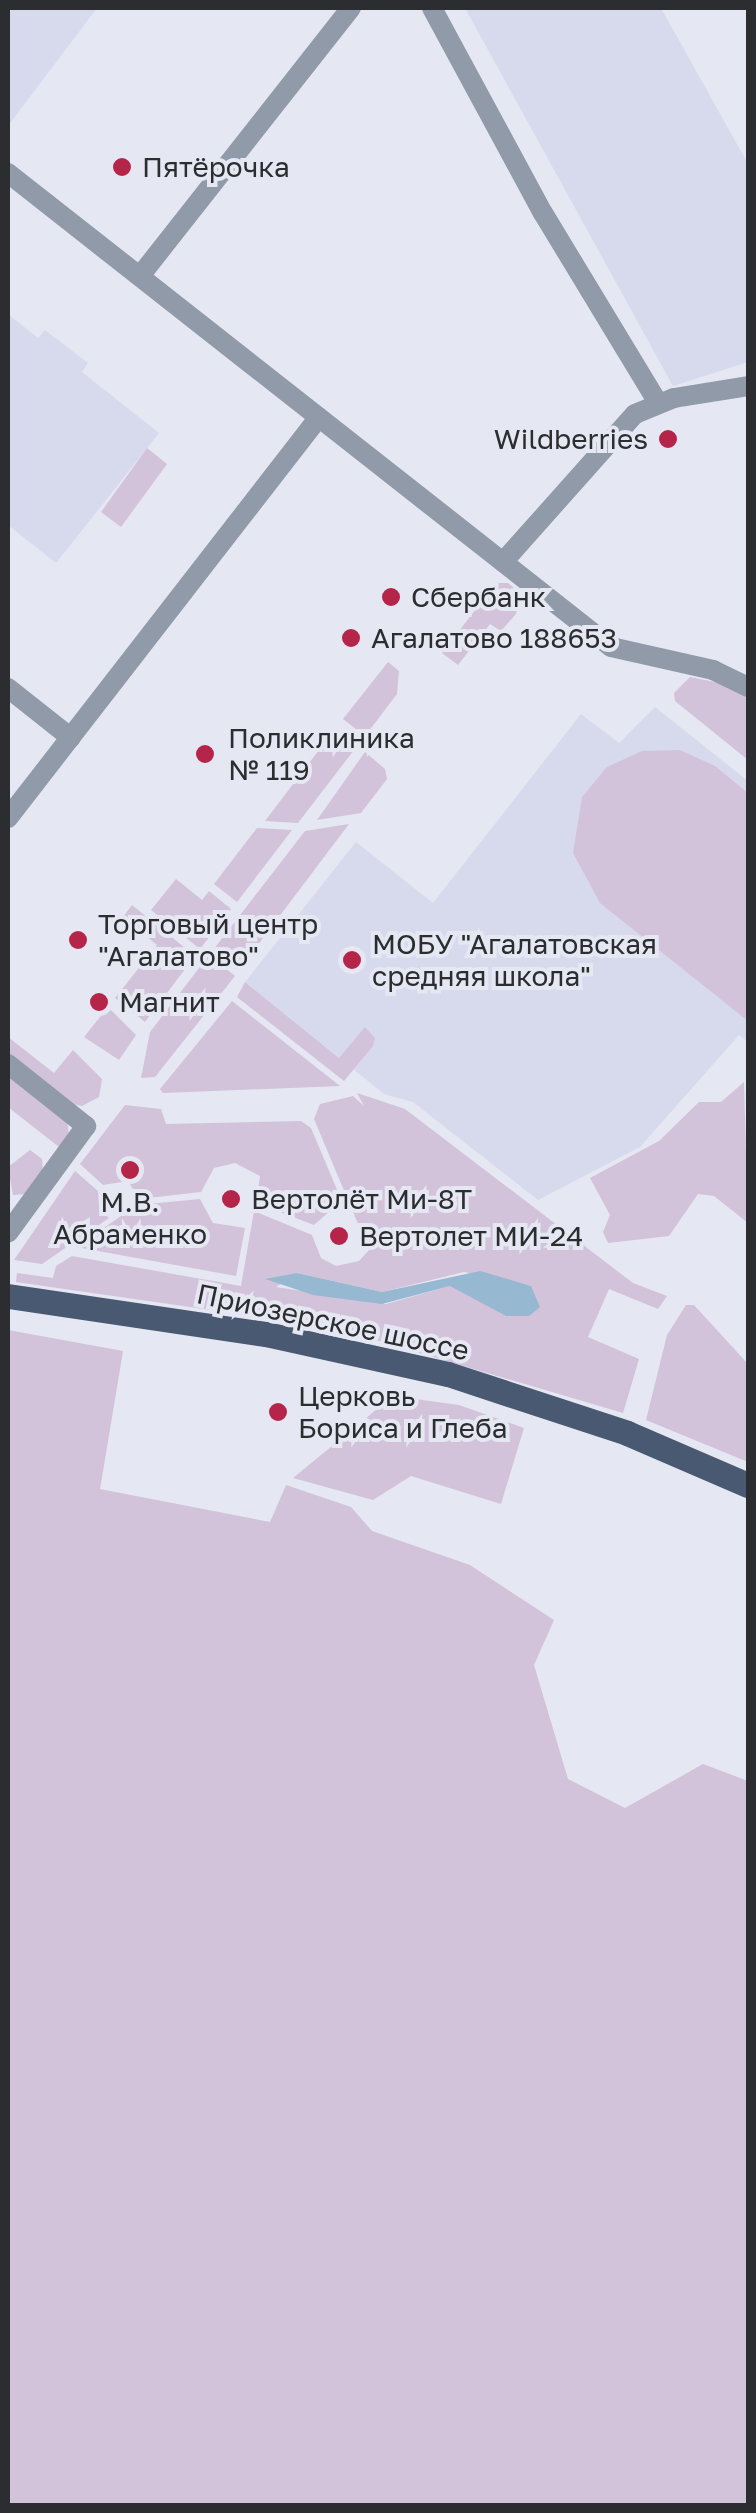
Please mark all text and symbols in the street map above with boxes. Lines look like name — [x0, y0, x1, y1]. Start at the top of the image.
place label: Пятёрочка — [142, 150, 290, 184]
marker: Пятёрочка — [111, 156, 133, 178]
place label: Wildberries — [494, 422, 648, 456]
marker: Wildberries — [657, 428, 679, 450]
place label: Сбербанк — [411, 580, 546, 614]
marker: Сбербанк — [380, 586, 402, 608]
place label: Агалатово 188653 — [371, 621, 617, 655]
marker: Агалатово 188653 — [340, 627, 362, 649]
place label: Поликлиника № 119 — [228, 721, 415, 787]
marker: Поликлиника № 119 — [192, 741, 218, 767]
place label: Торговый центр "Агалатово" — [98, 907, 318, 973]
place label: МОБУ "Агалатовская средняя школа" — [372, 927, 657, 993]
marker: Торговый центр "Агалатово" — [67, 929, 89, 951]
marker: МОБУ "Агалатовская средняя школа" — [341, 949, 363, 971]
place label: Магнит — [119, 985, 220, 1019]
marker: Магнит — [88, 991, 110, 1013]
marker: М.В. Абраменко — [119, 1159, 141, 1181]
place label: Вертолёт Ми-8Т — [251, 1182, 472, 1216]
place label: М.В. Абраменко — [53, 1185, 207, 1251]
marker: Вертолёт Ми-8Т — [220, 1188, 242, 1210]
place label: Вертолет МИ-24 — [359, 1219, 583, 1253]
marker: Вертолет МИ-24 — [328, 1225, 350, 1247]
street label: Приозерское шоссе — [194, 1277, 472, 1367]
place label: Церковь Бориса и Глеба — [298, 1379, 508, 1445]
marker: Церковь Бориса и Глеба — [267, 1401, 289, 1423]

